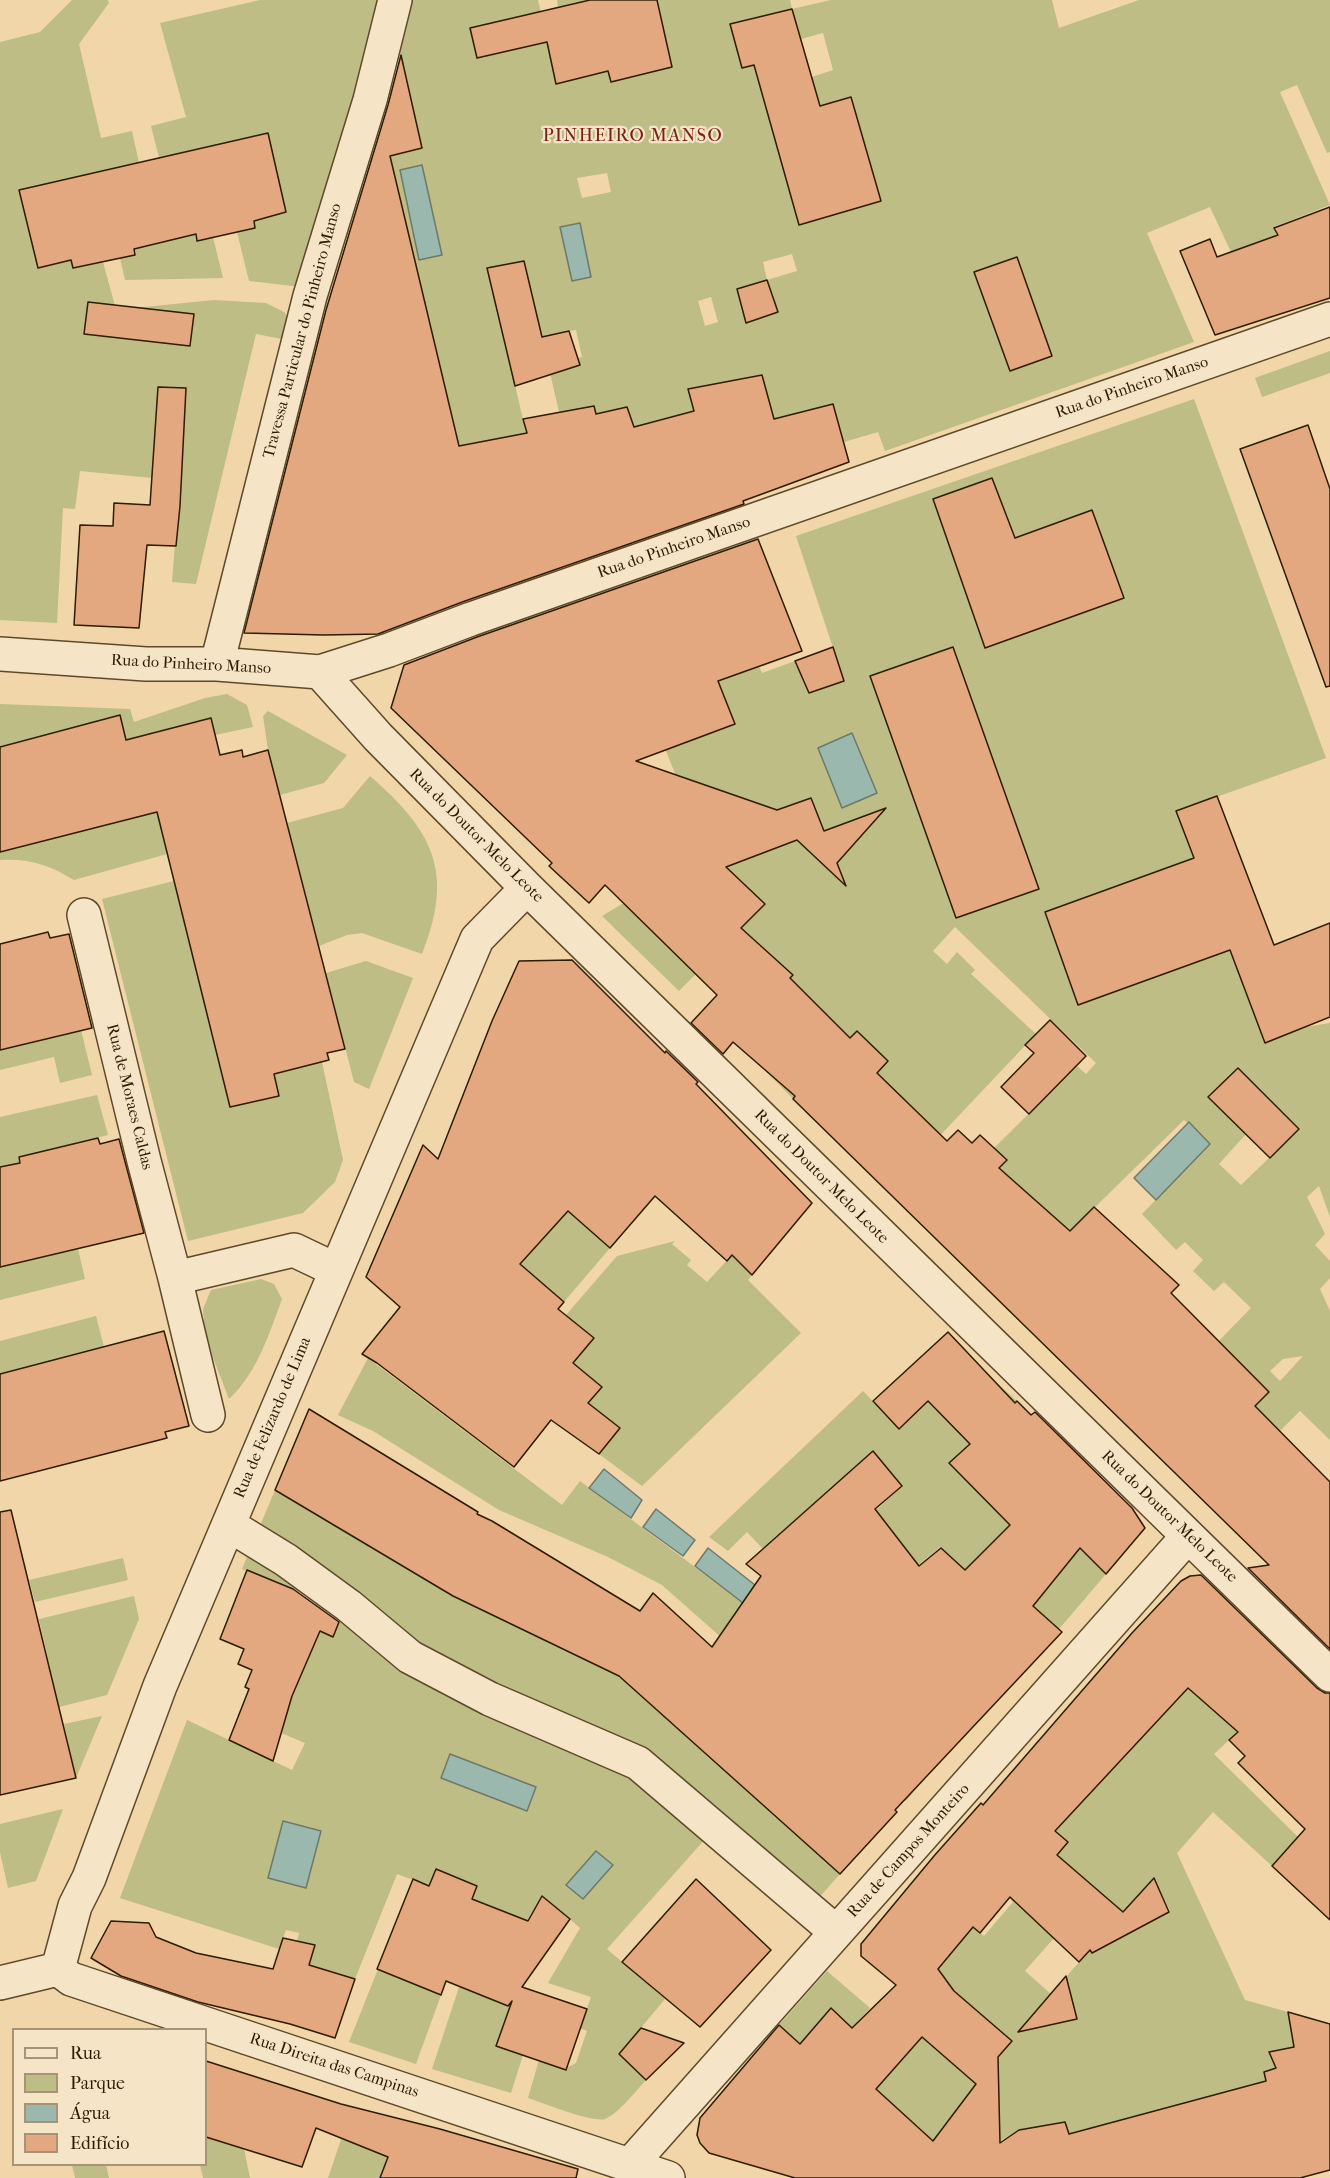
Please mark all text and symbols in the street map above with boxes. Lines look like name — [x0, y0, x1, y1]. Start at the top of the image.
district label: PINHEIRO MANSO — [543, 126, 723, 148]
street label: Travessa Particular do Pinheiro Manso — [260, 201, 346, 461]
street label: Rua do Pinheiro Manso — [1053, 353, 1211, 423]
street label: Rua do Pinheiro Manso — [595, 513, 753, 583]
street label: Rua do Pinheiro Manso — [110, 651, 272, 679]
street label: Rua do Doutor Melo Leote — [405, 765, 547, 907]
street label: Rua de Moraes Caldas — [102, 1022, 156, 1172]
street label: Rua do Doutor Melo Leote — [750, 1106, 892, 1248]
street label: Rua de Felizardo de Lima — [230, 1335, 316, 1501]
street label: Rua do Doutor Melo Leote — [1097, 1447, 1241, 1587]
street label: Rua de Campos Monteiro — [844, 1780, 974, 1922]
legend — [12, 2028, 207, 2166]
street label: Rua Direita das Campinas — [247, 2030, 421, 2102]
text: Rua — [70, 2043, 101, 2064]
text: Parque — [70, 2073, 125, 2094]
text: Água — [70, 2103, 110, 2124]
text: Edifício — [70, 2133, 129, 2154]

